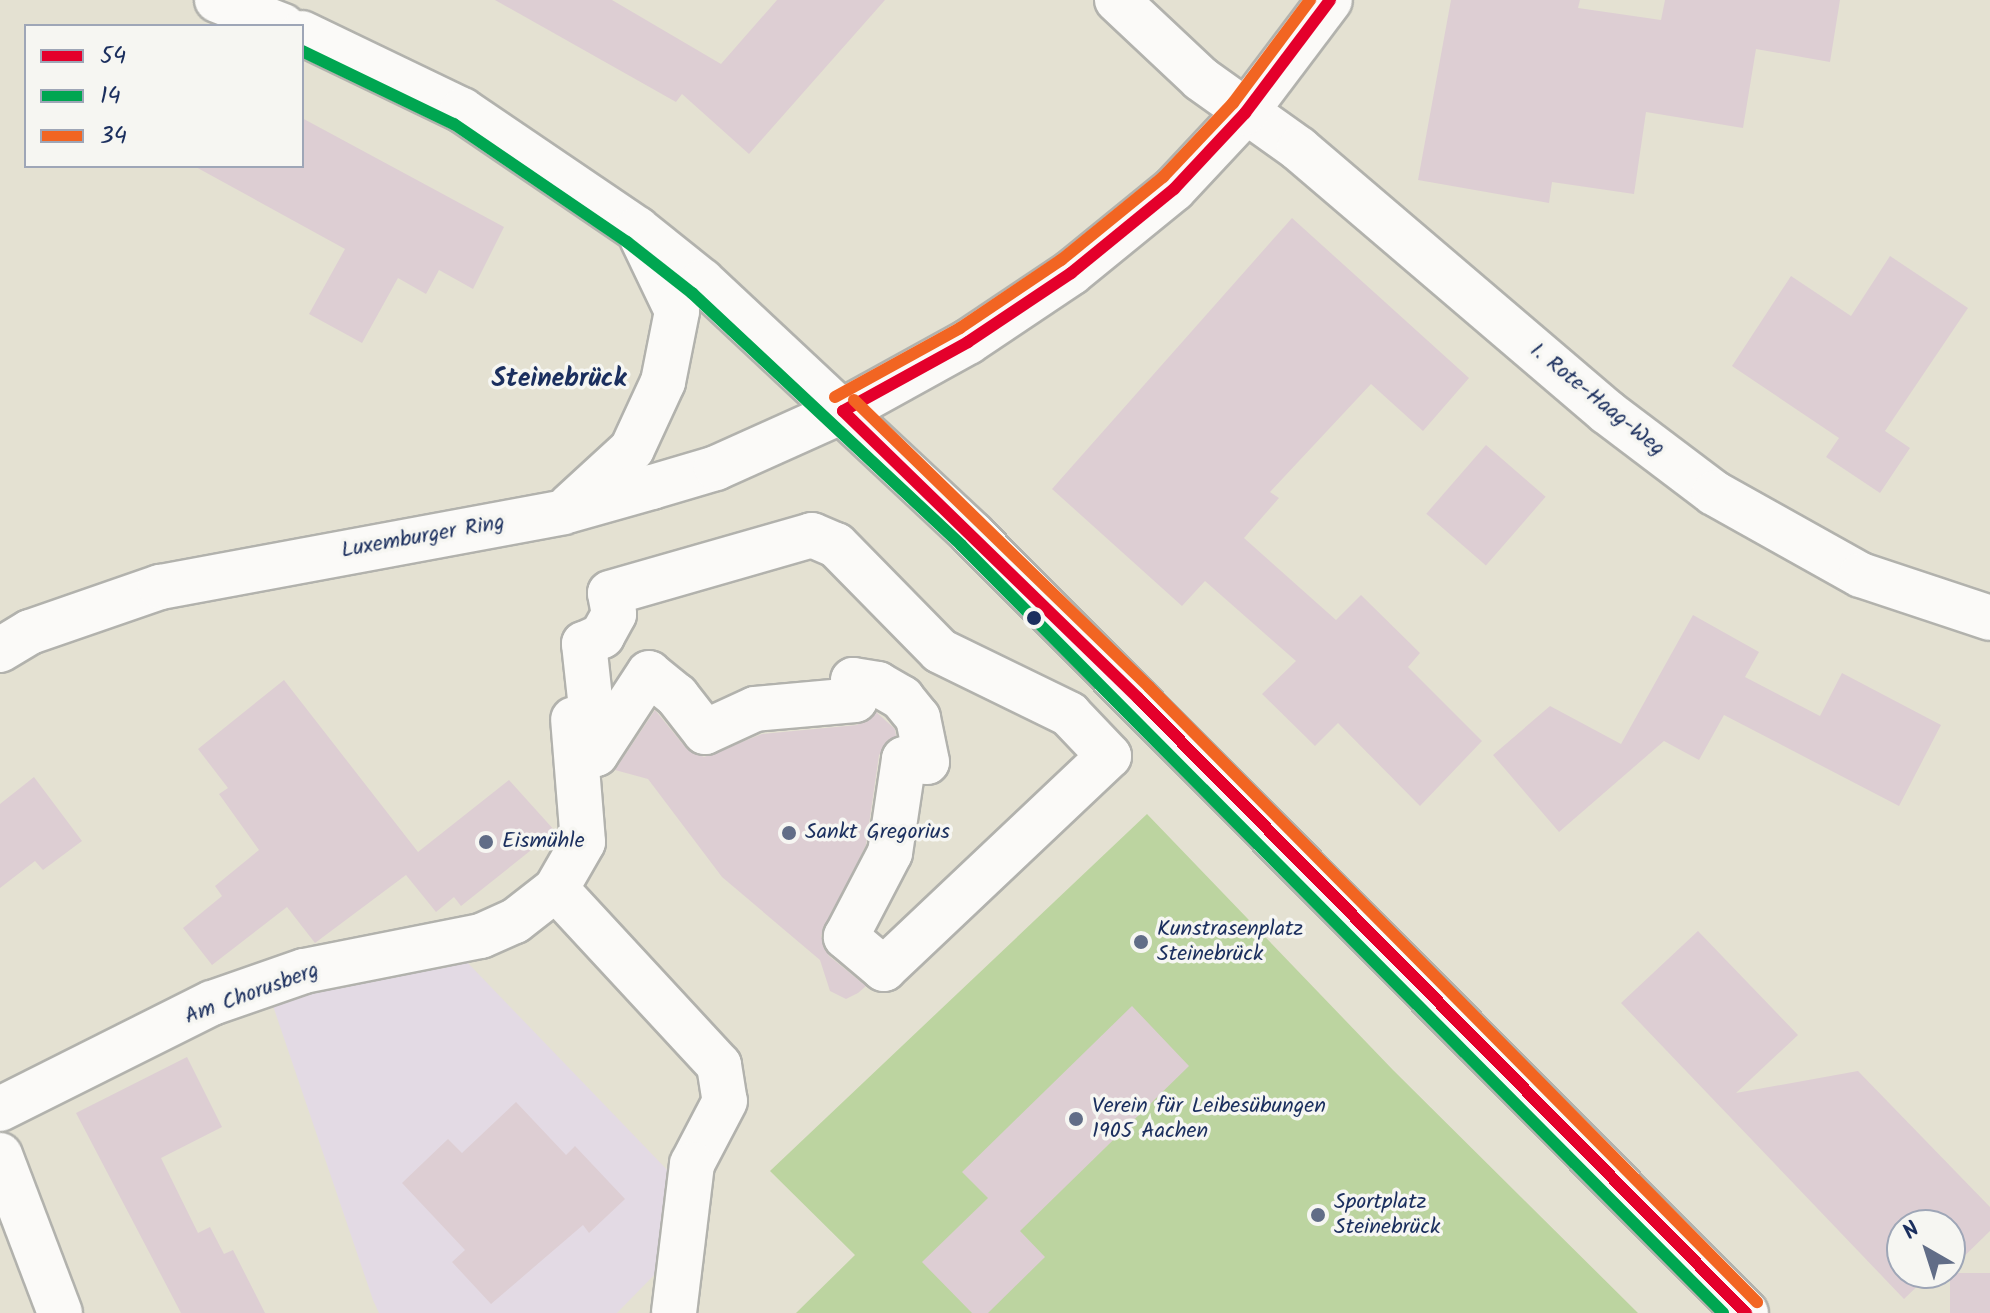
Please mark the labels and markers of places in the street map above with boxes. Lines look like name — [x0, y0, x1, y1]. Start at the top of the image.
unlabelled marker — [1026, 610, 1042, 626]
place label: Sankt Gregorius — [805, 820, 950, 846]
marker: Sankt Gregorius — [780, 824, 798, 842]
place label: Eismühle — [502, 829, 585, 855]
marker: Eismühle — [477, 833, 495, 851]
place label: Kunstrasenplatz Steinebrück — [1157, 916, 1303, 968]
marker: Kunstrasenplatz Steinebrück — [1132, 933, 1150, 951]
place label: Verein für Leibesübungen 1905 Aachen — [1092, 1093, 1326, 1144]
marker: Verein für Leibesübungen 1905 Aachen — [1067, 1110, 1085, 1128]
place label: Sportplatz Steinebrück — [1334, 1189, 1440, 1240]
marker: Sportplatz Steinebrück — [1309, 1206, 1327, 1224]

